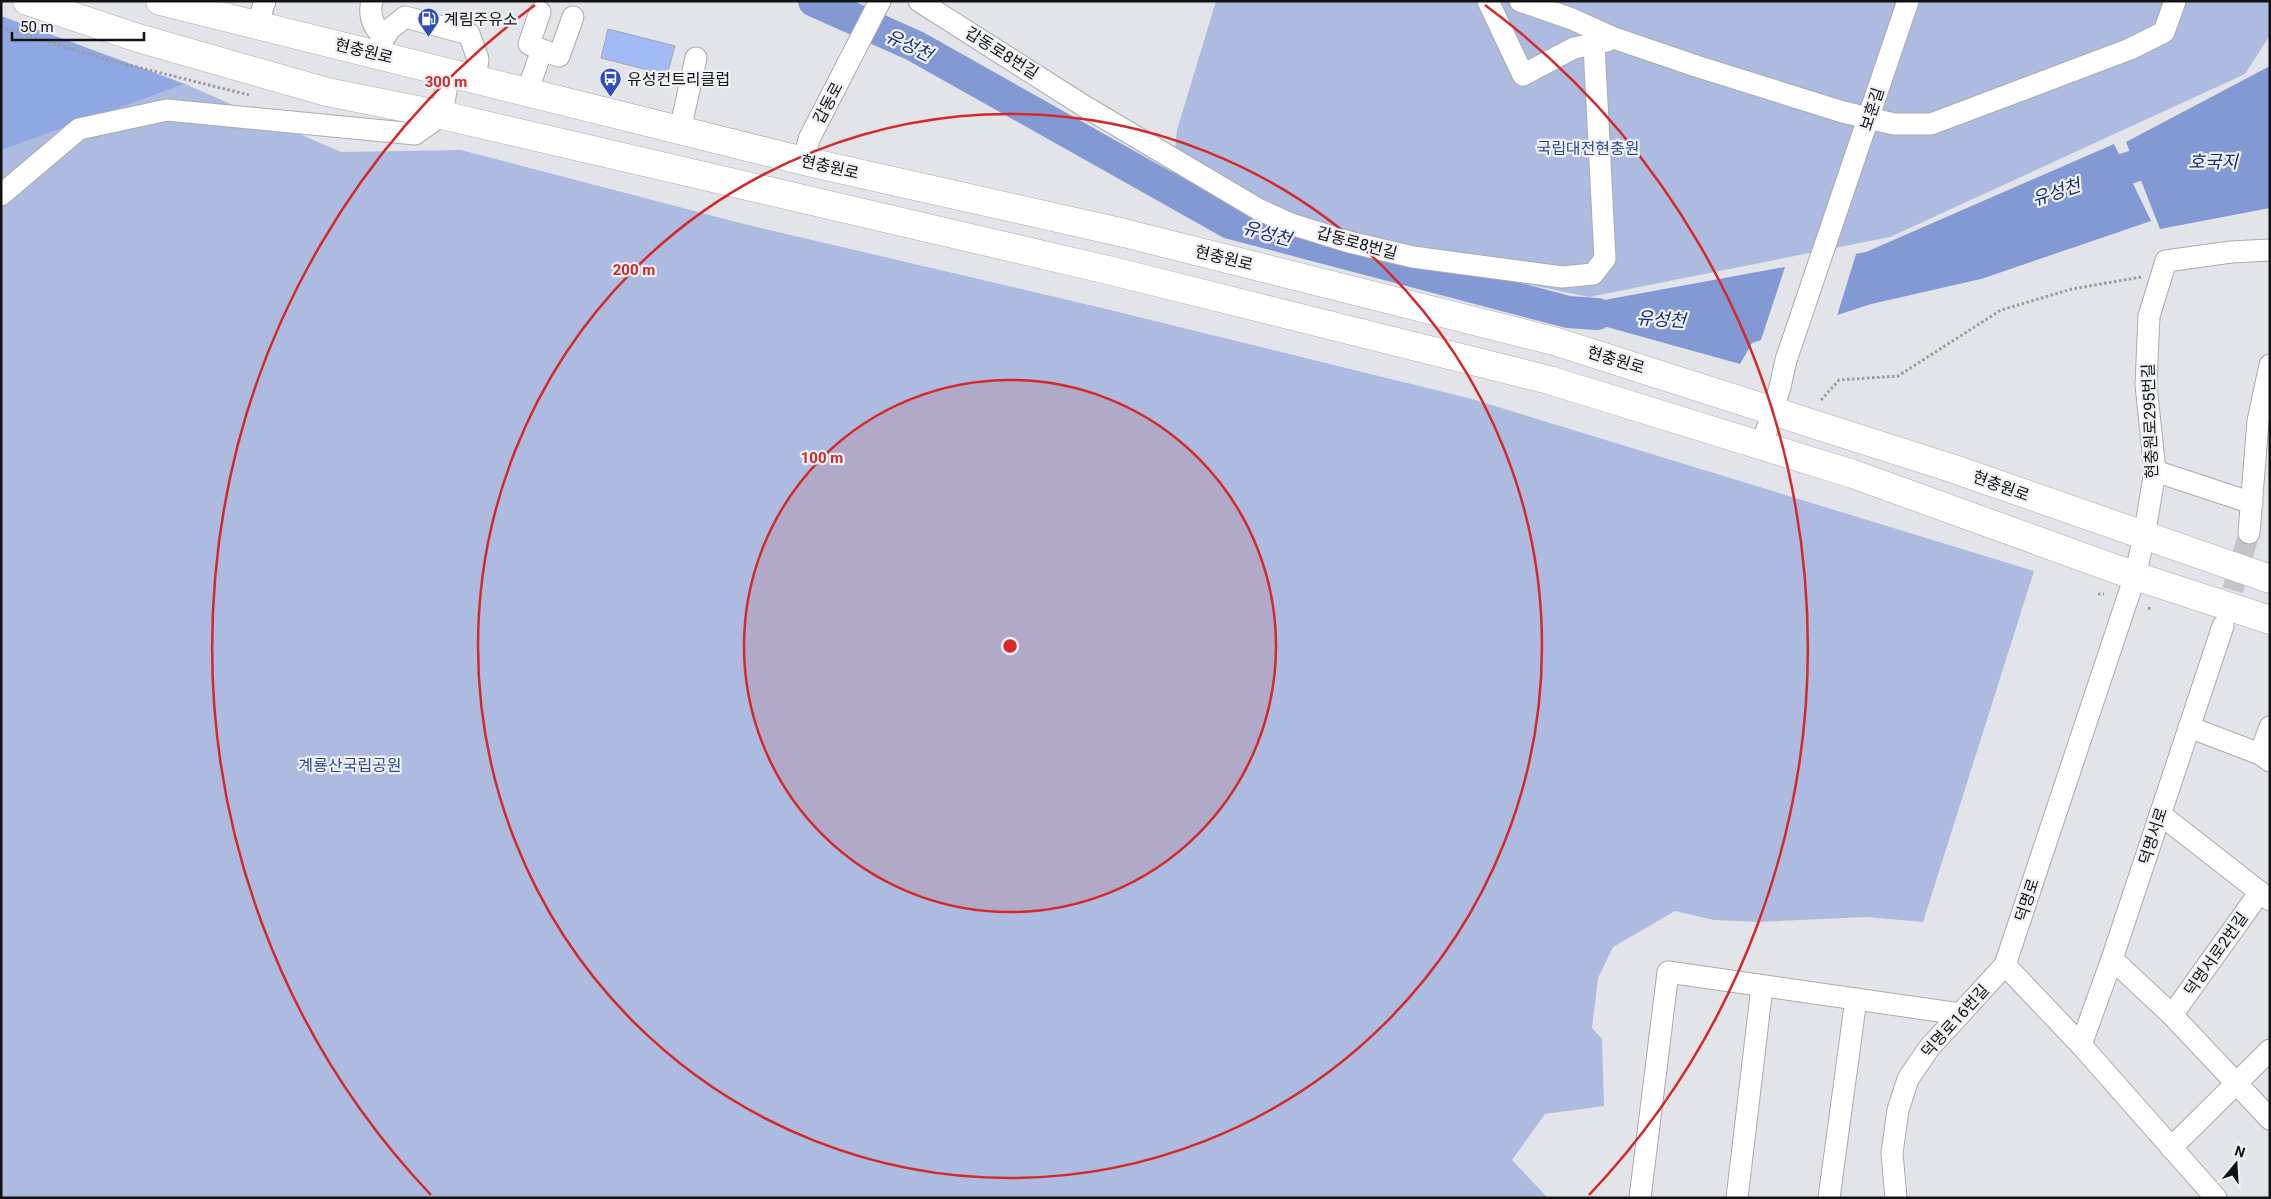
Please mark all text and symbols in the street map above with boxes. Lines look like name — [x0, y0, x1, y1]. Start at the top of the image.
fuel station icon: 계림주유소 — [416, 7, 440, 38]
scale bar — [12, 10, 145, 42]
place label: 계림주유소 — [444, 10, 518, 29]
text: 50 m — [20, 18, 54, 36]
street label: 갑동로8번길 — [962, 23, 1042, 83]
water label: 유성천 — [882, 25, 938, 66]
street label: 현충원로 — [333, 35, 395, 67]
bus stop icon: 유성컨트리클럽 — [599, 67, 623, 98]
place label: 유성컨트리클럽 — [627, 70, 730, 89]
text: 300 m — [425, 73, 467, 91]
street label: 갑동로 — [809, 79, 847, 127]
street label: 보훈길 — [1856, 85, 1888, 133]
park label: 국립대전현충원 — [1536, 139, 1640, 158]
street label: 현충원로 — [799, 151, 861, 183]
water label: 호국지 — [2188, 151, 2239, 172]
water label: 유성천 — [2029, 174, 2085, 210]
water label: 유성천 — [1240, 216, 1296, 250]
street label: 갑동로8번길 — [1315, 223, 1399, 263]
street label: 현충원로 — [1193, 242, 1255, 274]
text: 200 m — [613, 261, 655, 279]
water label: 유성천 — [1635, 307, 1689, 331]
street label: 현충원로 — [1585, 342, 1647, 378]
street label: 현충원로295번길 — [2138, 363, 2162, 479]
text: 100 m — [801, 449, 843, 467]
street label: 현충원로 — [1970, 467, 2032, 505]
centre of rings — [1001, 637, 1019, 655]
park label: 계룡산국립공원 — [298, 756, 402, 775]
street label: 덕명서로 — [2135, 805, 2171, 867]
street label: 덕명로 — [2011, 876, 2043, 924]
street label: 덕명서로2번길 — [2180, 909, 2252, 999]
street label: 덕명로16번길 — [1917, 981, 1993, 1061]
north arrow — [2211, 1139, 2261, 1189]
text: N — [2233, 1142, 2247, 1161]

